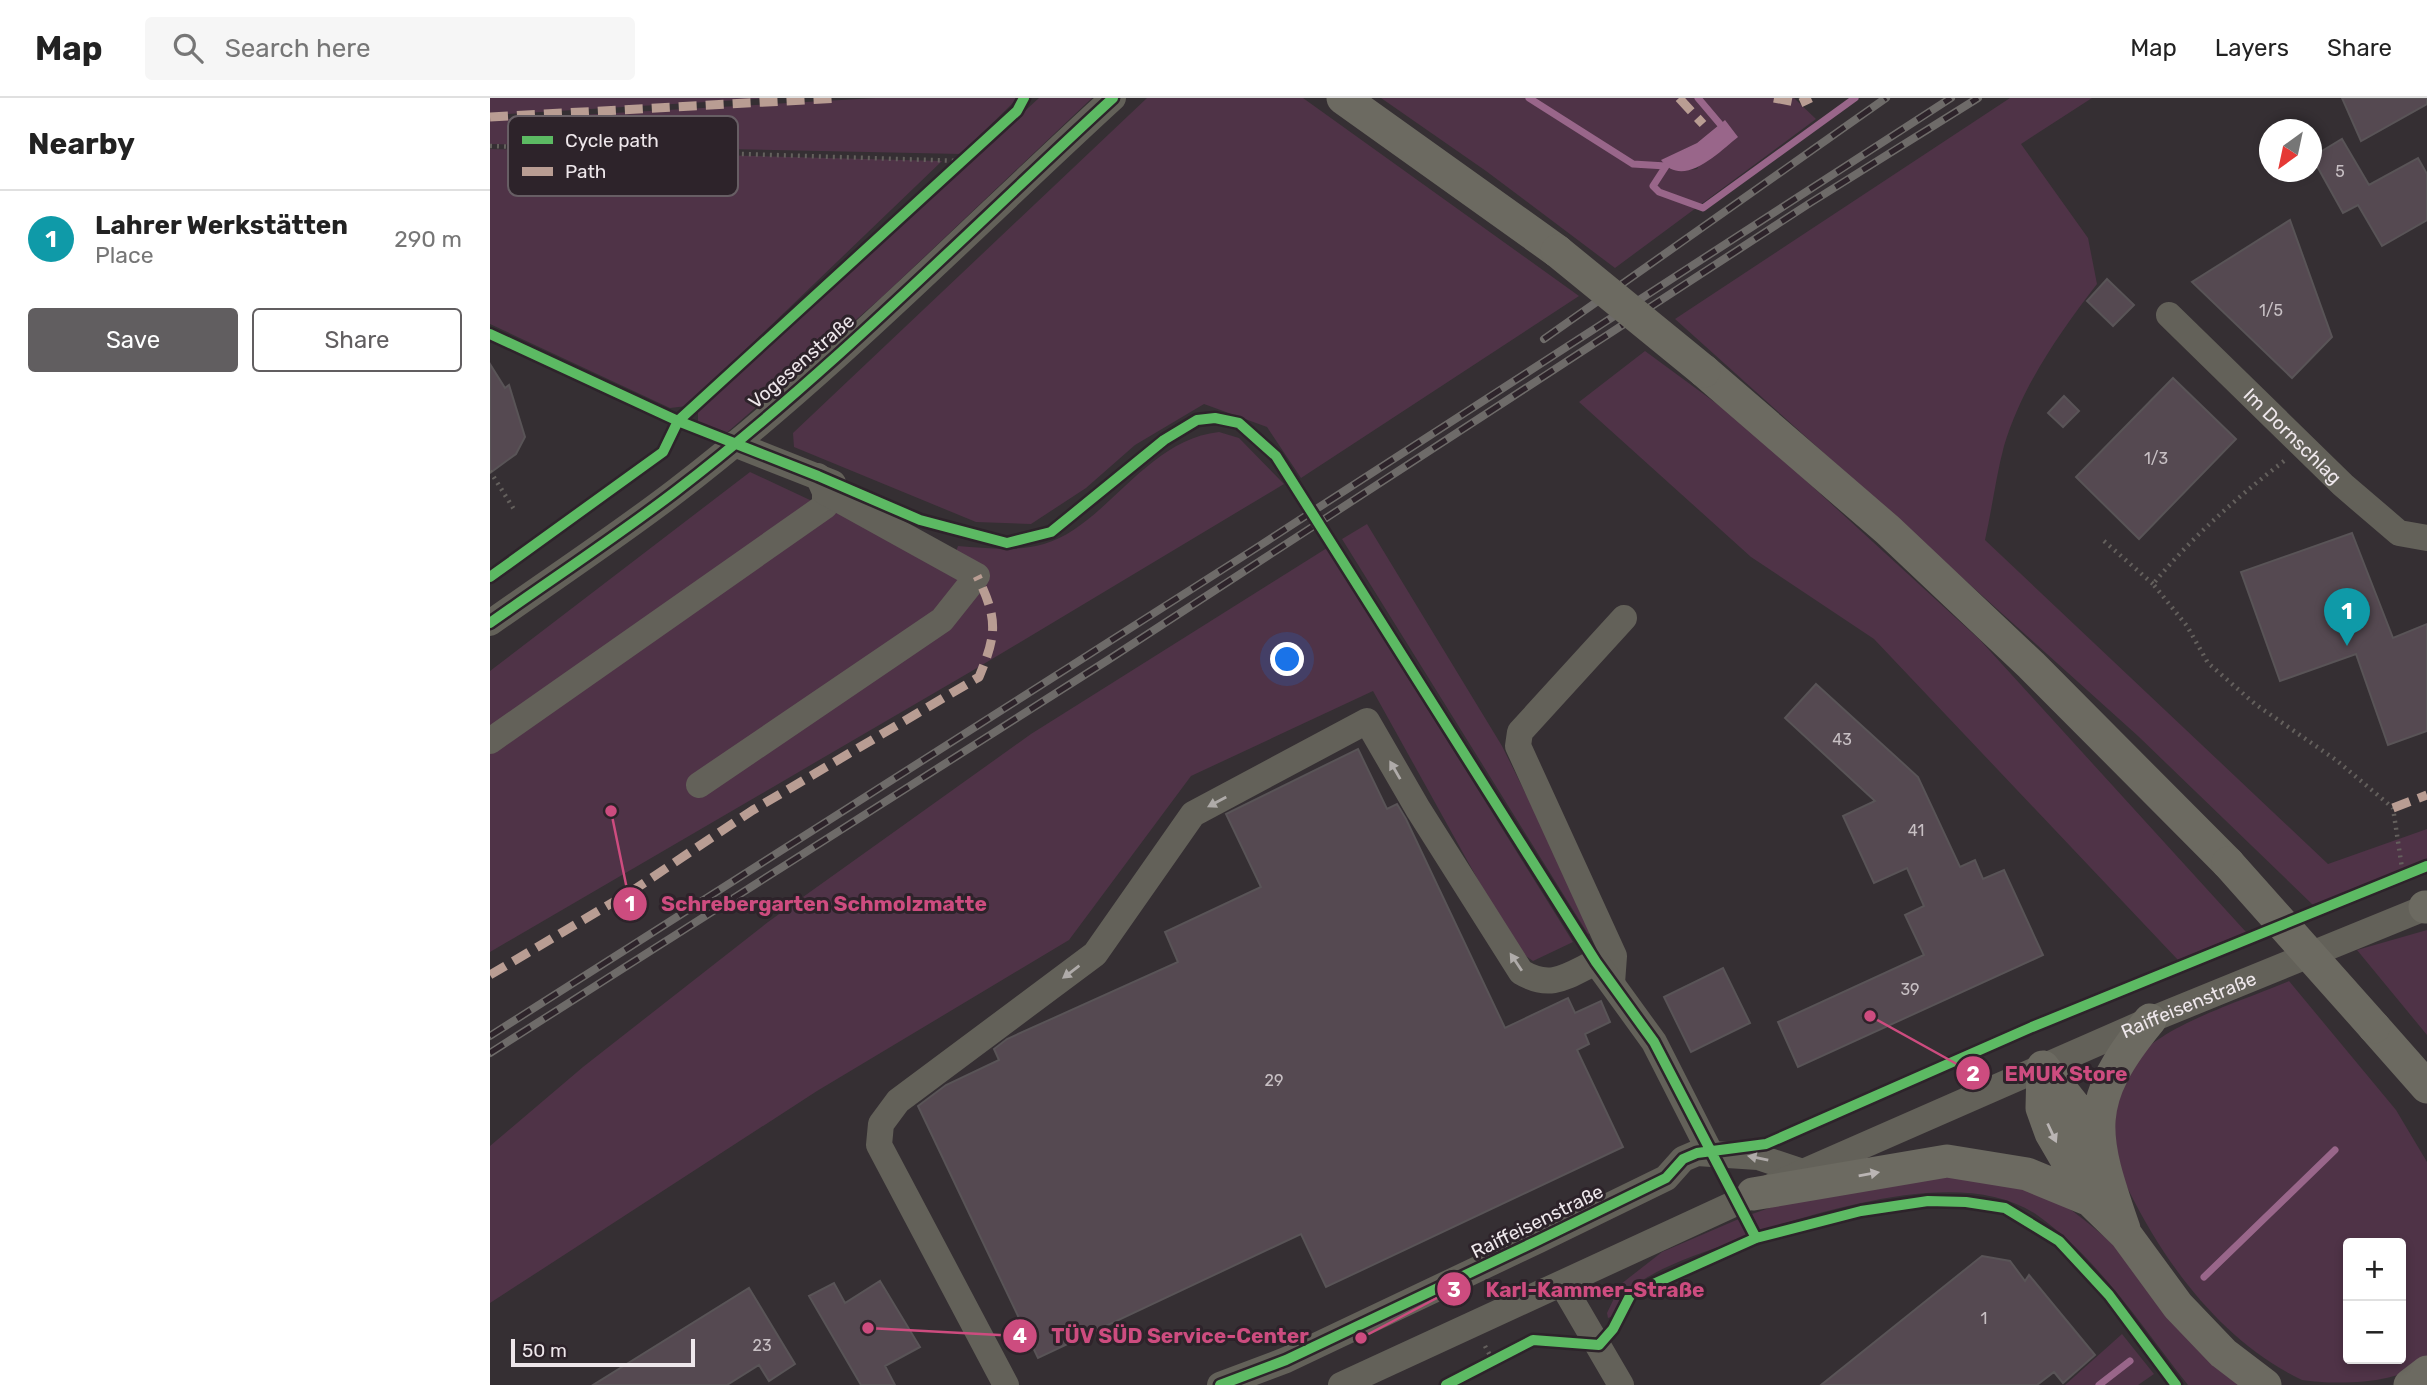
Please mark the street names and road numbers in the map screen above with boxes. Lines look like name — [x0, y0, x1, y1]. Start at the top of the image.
street label: Vogesenstraße — [744, 309, 859, 414]
street label: Im Dornschlag — [2239, 383, 2346, 489]
street label: Raiffeisenstraße — [2118, 967, 2260, 1043]
street label: Raiffeisenstraße — [1467, 1180, 1607, 1263]

